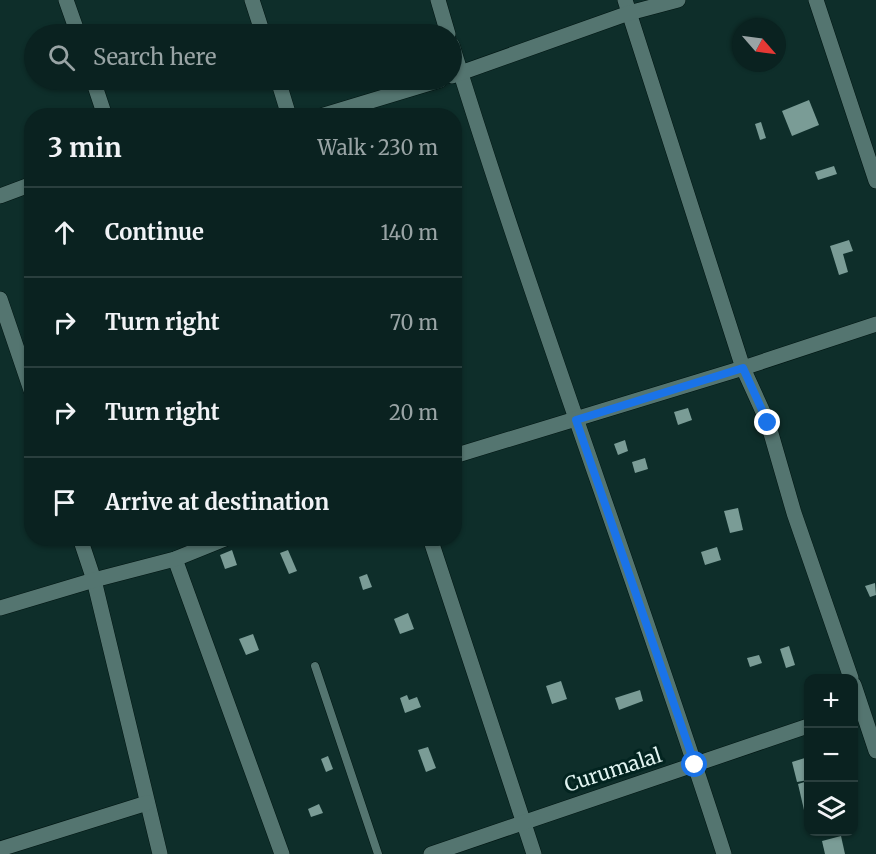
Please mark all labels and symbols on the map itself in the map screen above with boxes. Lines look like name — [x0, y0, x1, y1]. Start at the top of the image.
north arrow — [732, 18, 786, 72]
route end — [754, 409, 780, 435]
street label: Curumalal — [561, 742, 665, 797]
route start — [681, 751, 707, 777]

